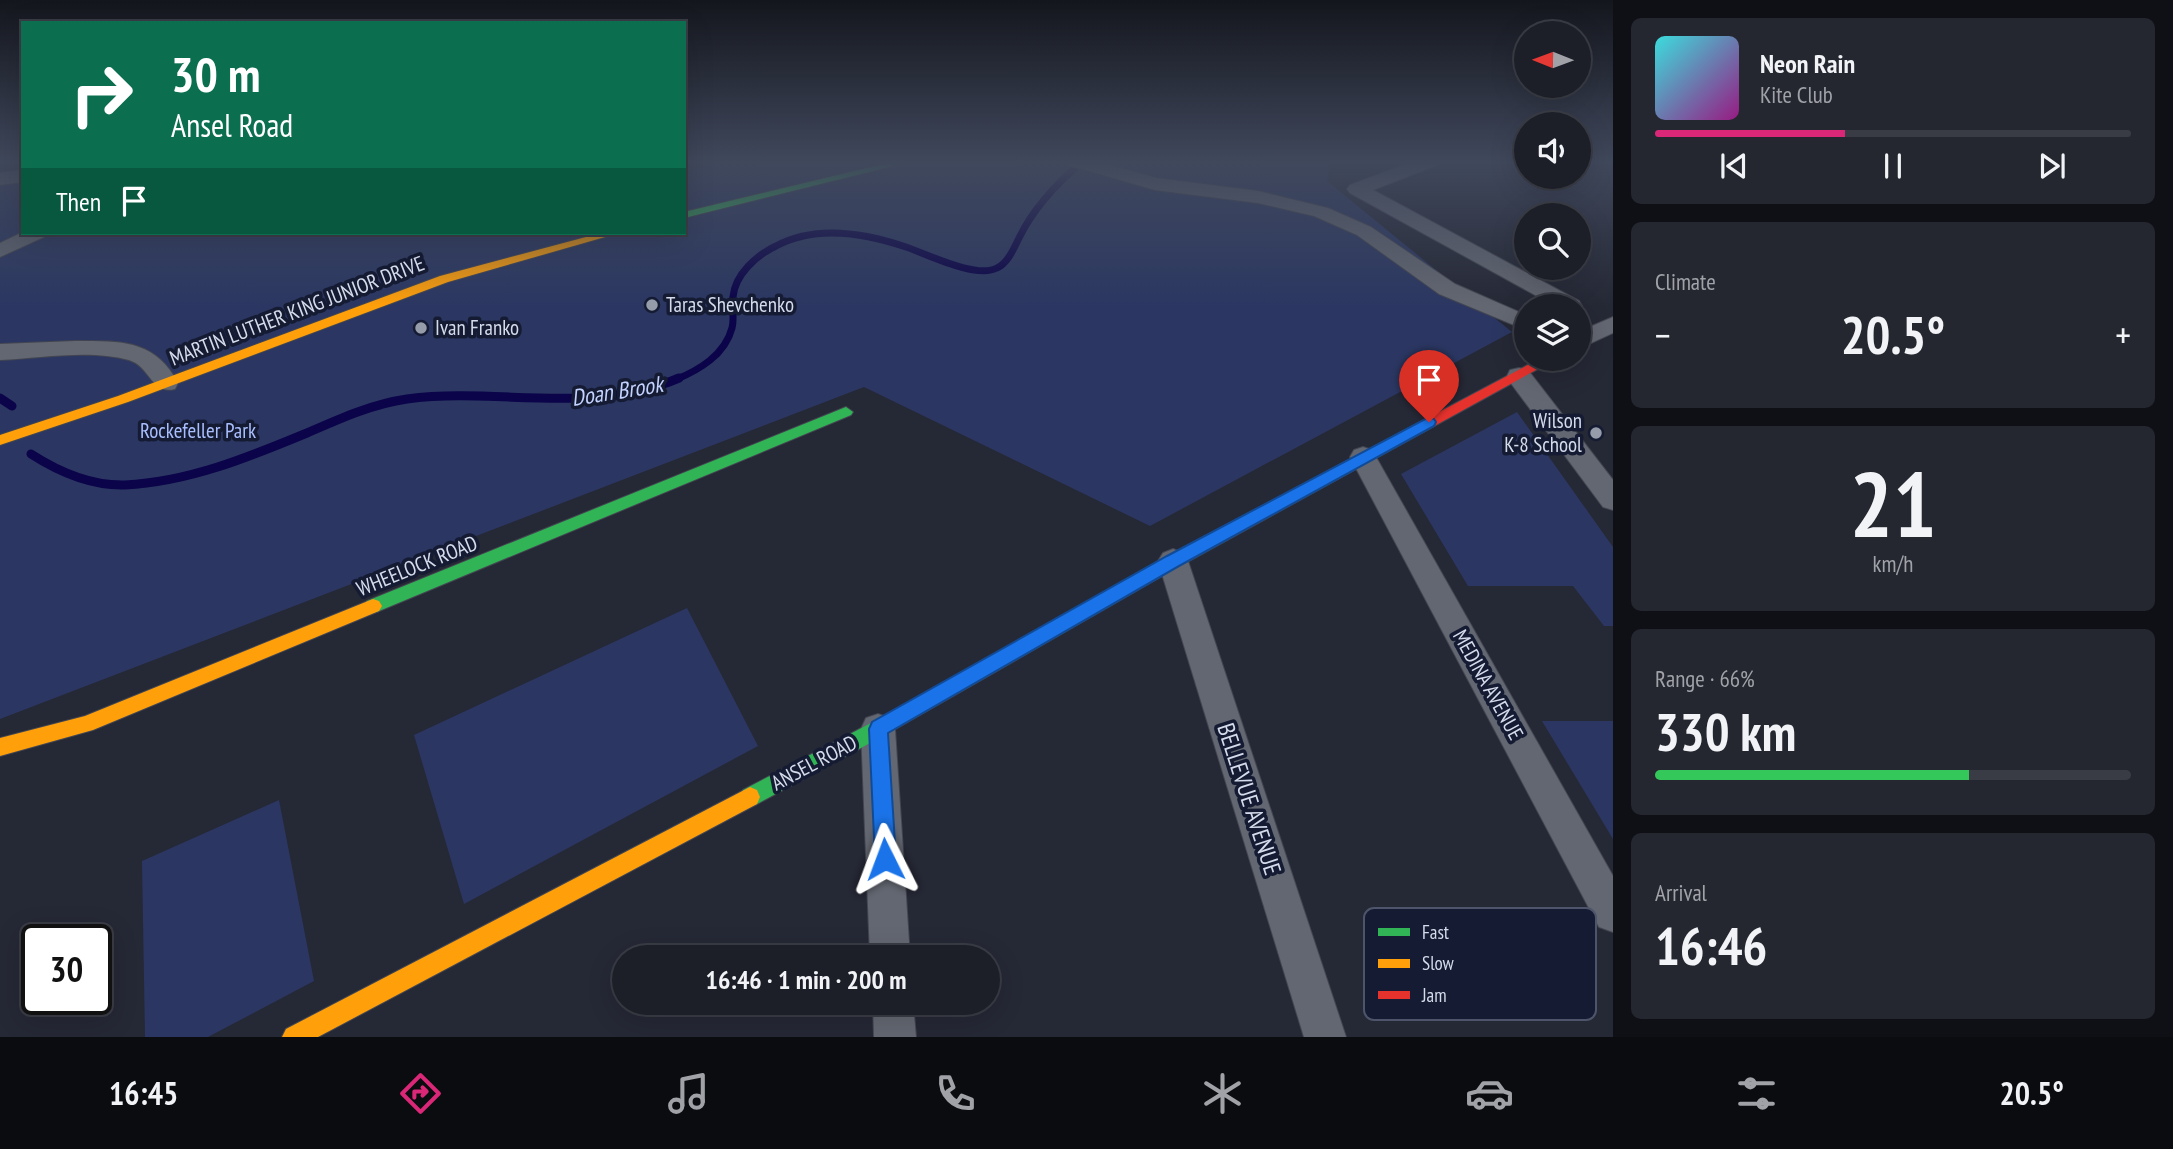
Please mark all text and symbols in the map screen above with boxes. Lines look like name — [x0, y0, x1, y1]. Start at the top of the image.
north arrow — [1514, 21, 1591, 98]
map controls — [1514, 21, 1591, 371]
text: 30 m — [171, 42, 260, 106]
text: Neon Rain — [1760, 47, 1855, 80]
icon: right — [56, 49, 147, 140]
text: Kite Club — [1760, 80, 1833, 109]
text: Ansel Road — [171, 104, 293, 146]
button: sound — [1514, 112, 1591, 189]
icon: previous — [1715, 147, 1753, 185]
icon: pause — [1874, 147, 1912, 185]
icon: next — [2033, 147, 2071, 185]
icon: arrive — [115, 182, 153, 220]
text: Then — [56, 185, 101, 218]
button: search — [1514, 203, 1591, 280]
street label: MARTIN LUTHER KING JUNIOR DRIVE — [166, 249, 428, 372]
text: Climate — [1655, 267, 1716, 296]
place label: Taras Shevchenko — [666, 291, 794, 318]
button: layers — [1514, 294, 1591, 371]
marker: Taras Shevchenko — [644, 297, 660, 313]
text: 20.5° — [1841, 301, 1945, 368]
text: − — [1655, 310, 1671, 359]
text: + — [2115, 310, 2131, 359]
place label: Ivan Franko — [435, 314, 519, 341]
marker: Ivan Franko — [413, 320, 429, 336]
pin — [1399, 350, 1459, 422]
icon: arrive — [1410, 361, 1448, 399]
water label: Doan Brook — [569, 368, 668, 412]
place label: Wilson K-8 School — [1504, 407, 1582, 458]
park label: Rockefeller Park — [140, 417, 256, 444]
marker: Wilson K-8 School — [1588, 425, 1604, 441]
text: 21 — [1850, 444, 1937, 562]
street label: WHEELOCK ROAD — [352, 529, 481, 602]
text: km/h — [1873, 549, 1913, 578]
street label: MEDINA AVENUE — [1447, 625, 1530, 745]
text: Range · 66% — [1655, 664, 1755, 693]
text: 330 km — [1655, 698, 1796, 765]
street label: BELLEVUE AVENUE — [1210, 719, 1289, 879]
street label: ANSEL ROAD — [766, 729, 861, 796]
position arrow — [848, 822, 922, 896]
text: Arrival — [1655, 878, 1707, 907]
legend — [1364, 908, 1596, 1020]
text: 16:46 — [1655, 912, 1767, 979]
text: Fast — [1422, 920, 1450, 944]
speed limit sign: 30 — [21, 924, 112, 1015]
text: Slow — [1422, 951, 1455, 975]
text: 16:46 · 1 min · 200 m — [706, 963, 906, 996]
text: Jam — [1421, 983, 1447, 1007]
icon: directions — [396, 1069, 445, 1118]
icon: music — [664, 1069, 713, 1118]
icon: phone — [931, 1069, 980, 1118]
icon: climate — [1198, 1069, 1247, 1118]
icon: car — [1465, 1069, 1514, 1118]
icon: filters — [1732, 1069, 1781, 1118]
text: 16:45 — [109, 1072, 178, 1114]
text: 20.5° — [2000, 1072, 2064, 1114]

